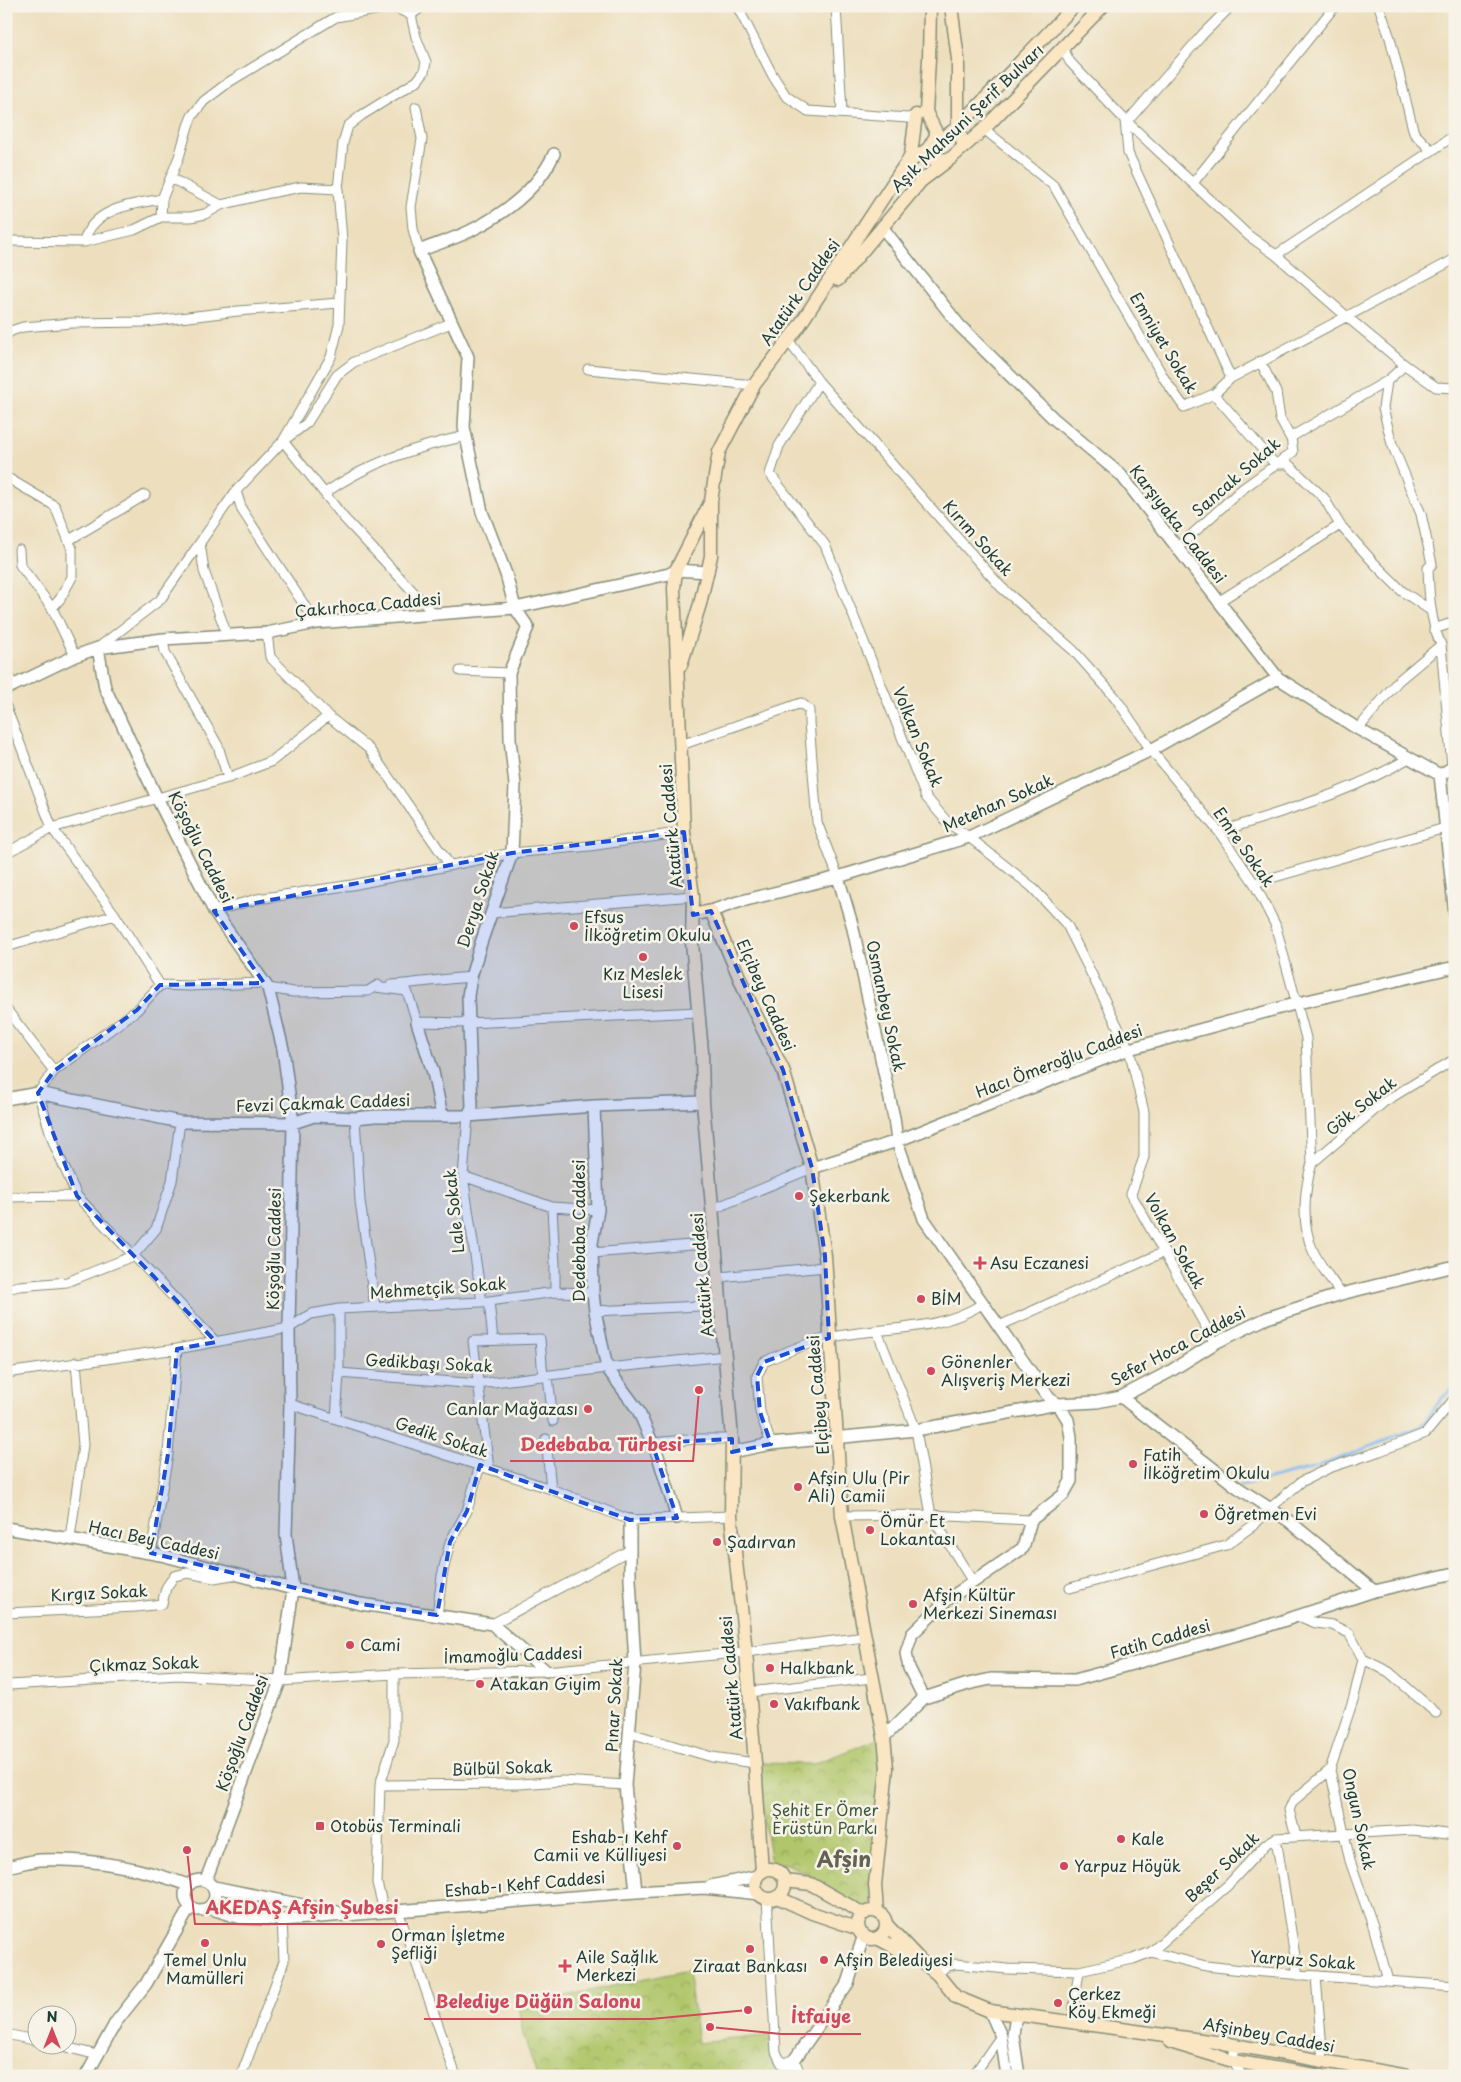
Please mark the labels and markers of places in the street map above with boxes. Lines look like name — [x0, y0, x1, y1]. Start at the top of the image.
place label: Efsus İlköğretim Okulu — [584, 904, 711, 946]
marker: Efsus İlköğretim Okulu — [568, 920, 580, 932]
marker: Kız Meslek Lisesi — [637, 951, 649, 963]
place label: Kız Meslek Lisesi — [603, 961, 683, 1003]
place label: Şekerbank — [809, 1183, 890, 1207]
marker: Şekerbank — [793, 1190, 805, 1202]
place label: Asu Eczanesi — [990, 1250, 1089, 1274]
marker: Asu Eczanesi — [974, 1257, 986, 1269]
place label: BİM — [931, 1286, 962, 1310]
marker: BİM — [915, 1293, 927, 1305]
place label: Gönenler Alışveriş Merkezi — [941, 1349, 1071, 1391]
marker: Gönenler Alışveriş Merkezi — [925, 1365, 937, 1377]
place label: Canlar Mağazası — [446, 1396, 578, 1420]
marker: Canlar Mağazası — [582, 1403, 594, 1415]
callout: Dedebaba Türbesi — [510, 1428, 693, 1461]
place label: Fatih İlköğretim Okulu — [1143, 1442, 1270, 1484]
marker: Fatih İlköğretim Okulu — [1127, 1458, 1139, 1470]
place label: Afşin Ulu (Pir Ali) Camii — [808, 1465, 910, 1507]
marker: Afşin Ulu (Pir Ali) Camii — [792, 1481, 804, 1493]
place label: Öğretmen Evi — [1214, 1501, 1317, 1525]
place label: Ömür Et Lokantası — [880, 1508, 956, 1550]
marker: Öğretmen Evi — [1198, 1508, 1210, 1520]
marker: Ömür Et Lokantası — [864, 1524, 876, 1536]
place label: Şadırvan — [727, 1529, 796, 1553]
marker: Şadırvan — [711, 1536, 723, 1548]
place label: Afşin Kültür Merkezi Sineması — [923, 1582, 1057, 1624]
marker: Afşin Kültür Merkezi Sineması — [907, 1598, 919, 1610]
place label: Cami — [360, 1632, 401, 1656]
marker: Cami — [344, 1639, 356, 1651]
place label: Halkbank — [780, 1655, 855, 1679]
marker: Halkbank — [764, 1662, 776, 1674]
place label: Atakan Giyim — [490, 1671, 601, 1695]
marker: Atakan Giyim — [474, 1678, 486, 1690]
place label: Vakıfbank — [784, 1691, 861, 1715]
marker: Vakıfbank — [768, 1698, 780, 1710]
place label: Otobüs Terminali — [330, 1813, 461, 1837]
marker: Otobüs Terminali — [314, 1820, 326, 1832]
place label: Eshab-ı Kehf Camii ve Külliyesi — [533, 1824, 669, 1866]
place label: Kale — [1131, 1826, 1164, 1850]
marker: Kale — [1115, 1833, 1127, 1845]
marker: Eshab-ı Kehf Camii ve Külliyesi — [671, 1840, 683, 1852]
place label: Yarpuz Höyük — [1074, 1853, 1181, 1877]
marker: Yarpuz Höyük — [1058, 1860, 1070, 1872]
callout: AKEDAŞ Afşin Şubesi — [195, 1891, 408, 1924]
place label: Orman İşletme Şefliği — [391, 1922, 505, 1964]
marker: Temel Unlu Mamülleri — [199, 1937, 211, 1949]
marker: Orman İşletme Şefliği — [375, 1938, 387, 1950]
marker: Ziraat Bankası — [744, 1943, 756, 1955]
place label: Aile Sağlık Merkezi — [576, 1944, 659, 1986]
place label: Temel Unlu Mamülleri — [163, 1947, 247, 1989]
place label: Afşin Belediyesi — [834, 1947, 953, 1971]
place label: Ziraat Bankası — [692, 1953, 808, 1977]
marker: Afşin Belediyesi — [818, 1954, 830, 1966]
marker: Aile Sağlık Merkezi — [558, 1959, 572, 1973]
place label: Çerkez Köy Ekmeği — [1068, 1981, 1156, 2023]
callout: Belediye Düğün Salonu — [424, 1986, 651, 2019]
marker: Çerkez Köy Ekmeği — [1052, 1997, 1064, 2009]
callout: İtfaiye — [781, 2001, 861, 2034]

